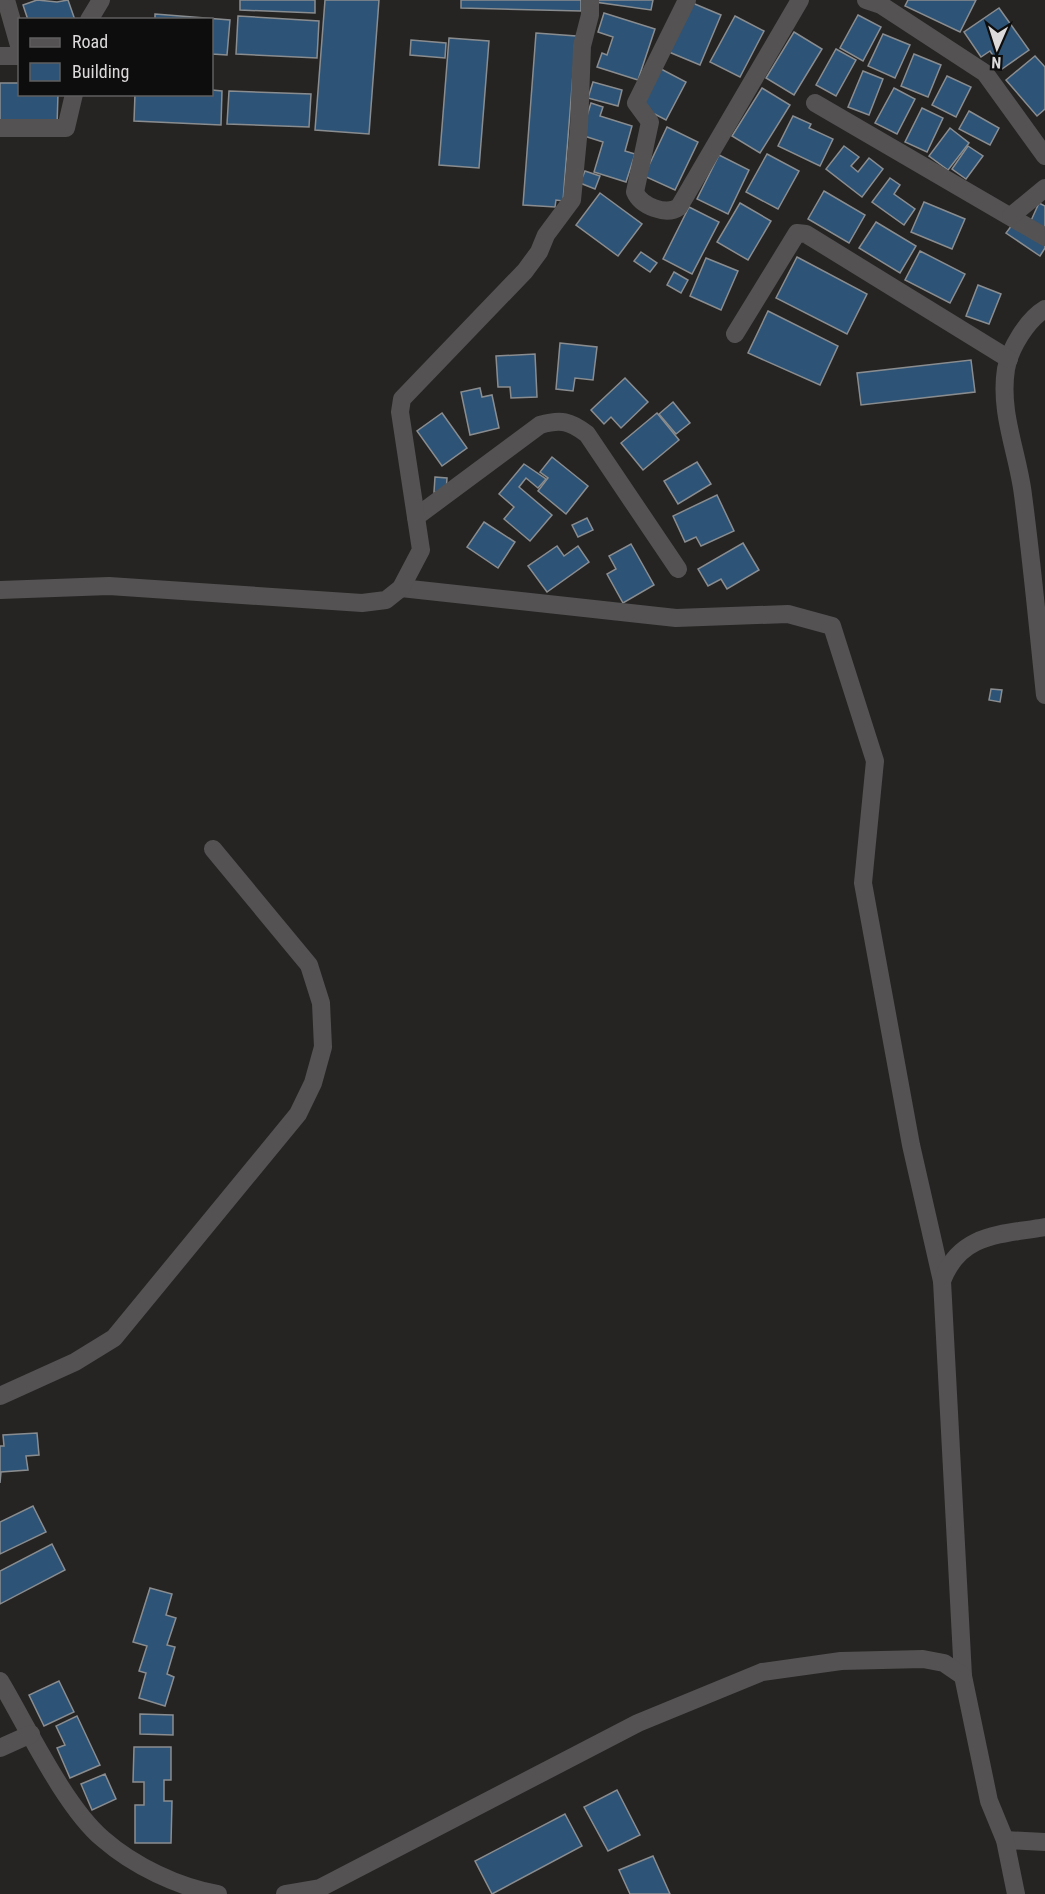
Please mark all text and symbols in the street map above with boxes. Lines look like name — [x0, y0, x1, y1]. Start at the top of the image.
legend — [18, 18, 213, 96]
north arrow — [967, 18, 1027, 78]
text: Road — [72, 31, 108, 52]
text: N — [991, 53, 1002, 72]
text: Building — [72, 61, 129, 82]

